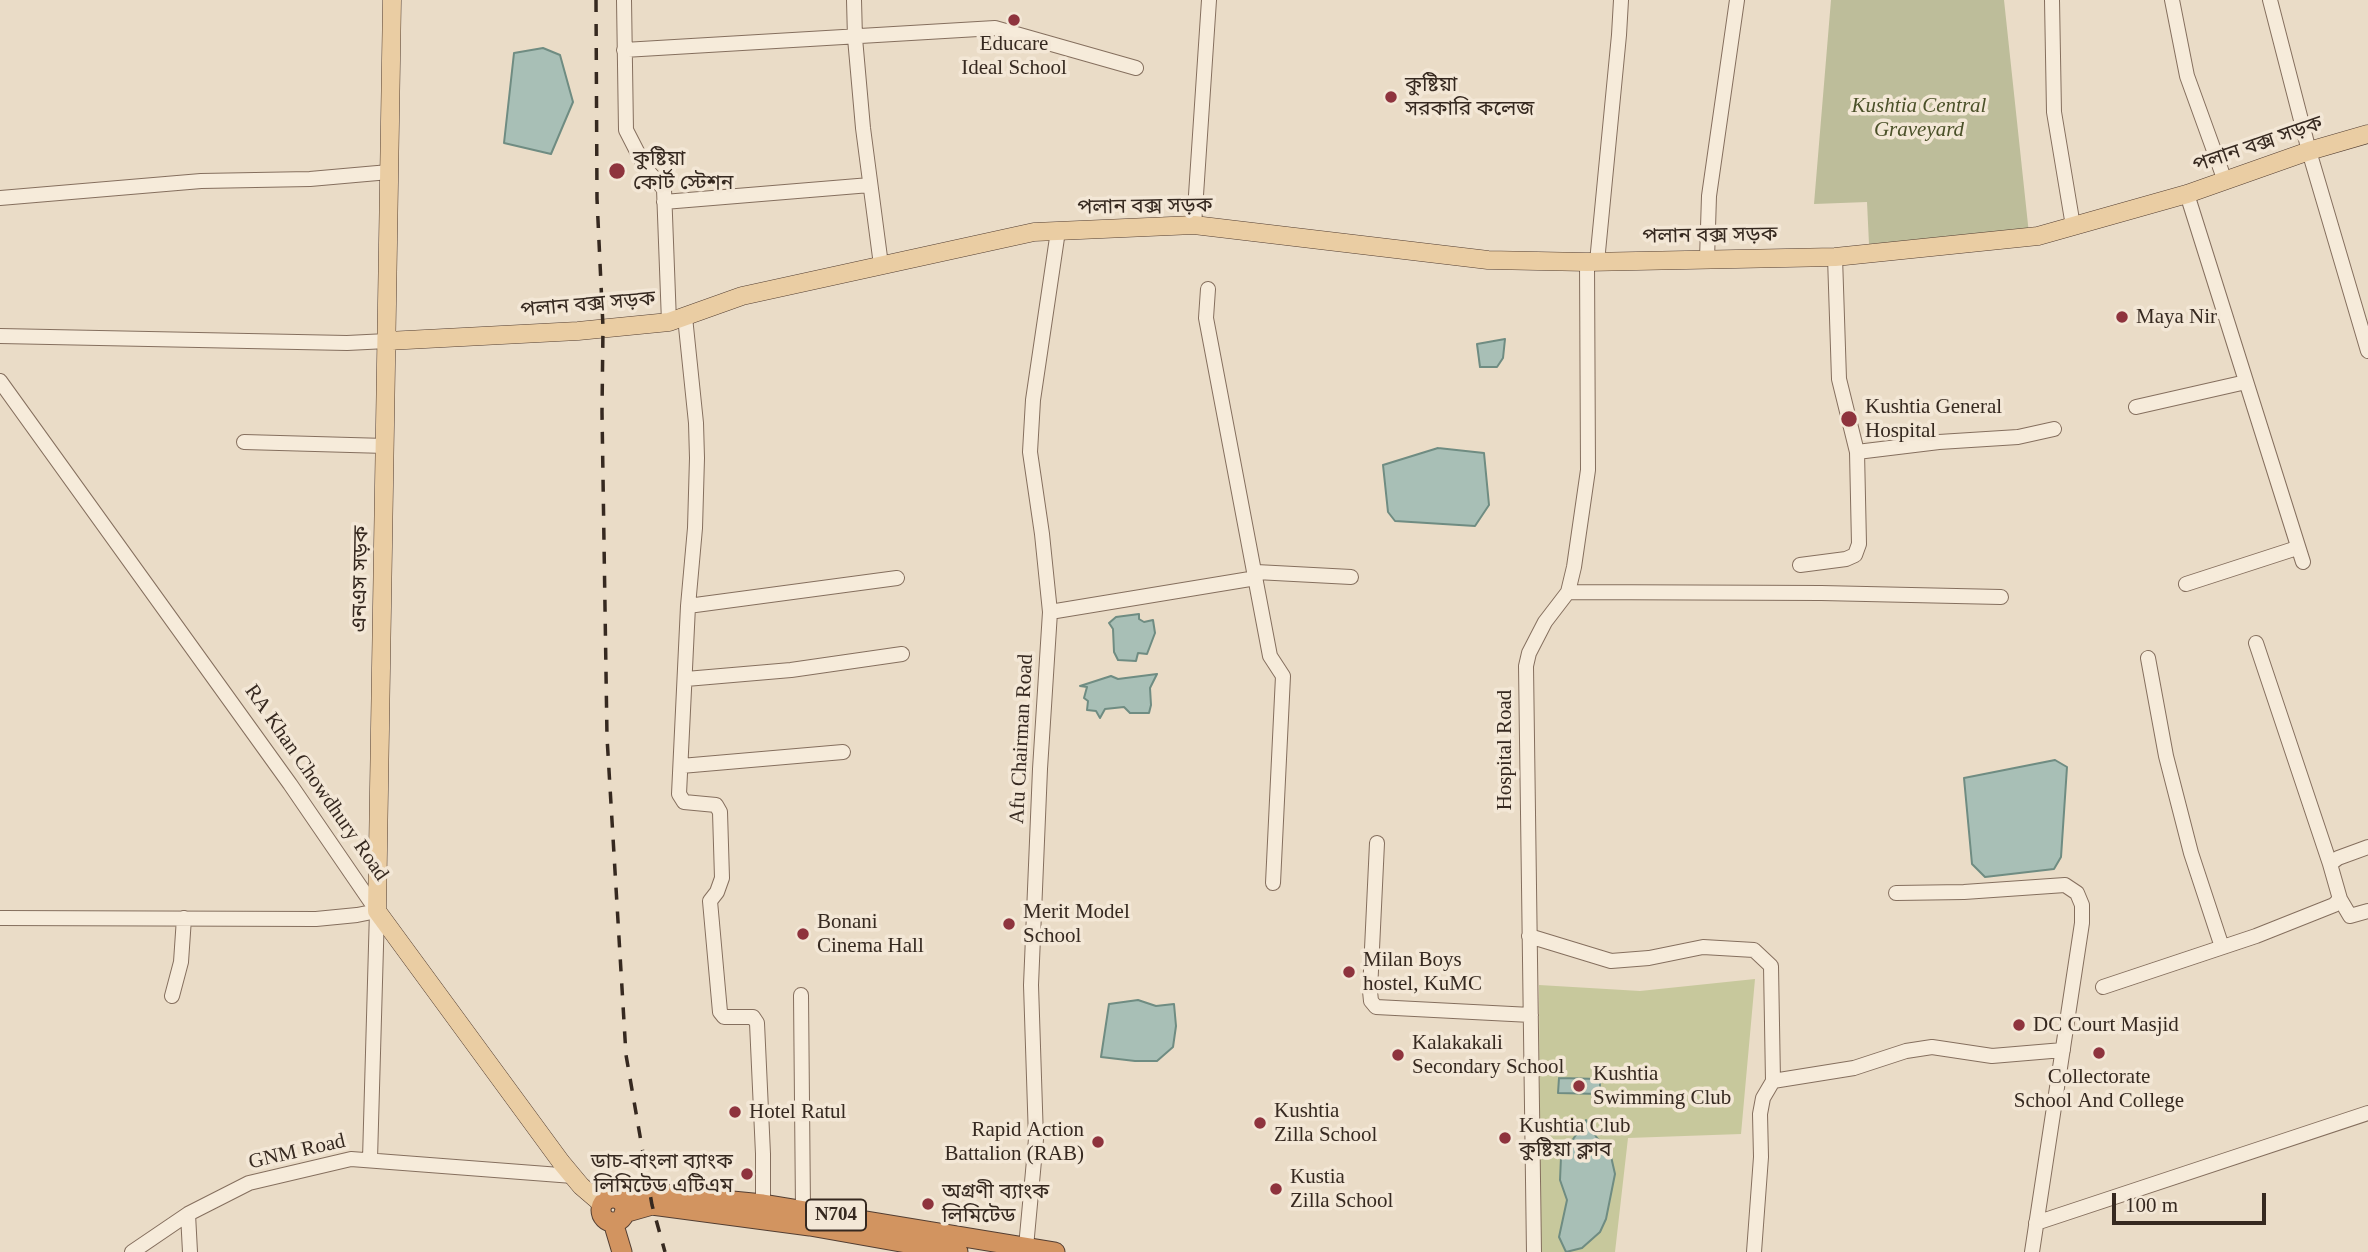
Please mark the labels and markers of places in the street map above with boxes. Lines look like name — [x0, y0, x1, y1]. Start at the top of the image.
marker: Educare Ideal School — [1006, 12, 1022, 28]
place label: Educare Ideal School — [961, 31, 1067, 81]
place label: কুষ্টিয়া সরকারি কলেজ — [1405, 72, 1534, 122]
marker: কুষ্টিয়া সরকারি কলেজ — [1383, 89, 1399, 105]
place label: কুষ্টিয়া কোর্ট স্টেশন — [633, 146, 733, 196]
marker: কুষ্টিয়া কোর্ট স্টেশন — [607, 161, 627, 181]
place label: Maya Nir — [2136, 304, 2217, 330]
marker: Maya Nir — [2114, 309, 2130, 325]
place label: Kushtia General Hospital — [1865, 394, 2002, 444]
marker: Kushtia General Hospital — [1839, 409, 1859, 429]
place label: Merit Model School — [1023, 899, 1130, 949]
place label: Bonani Cinema Hall — [817, 909, 924, 959]
marker: Merit Model School — [1001, 916, 1017, 932]
marker: Bonani Cinema Hall — [795, 926, 811, 942]
place label: Milan Boys hostel, KuMC — [1363, 947, 1482, 997]
marker: Milan Boys hostel, KuMC — [1341, 964, 1357, 980]
place label: DC Court Masjid — [2033, 1012, 2179, 1038]
marker: DC Court Masjid — [2011, 1017, 2027, 1033]
place label: Kalakakali Secondary School — [1412, 1030, 1564, 1080]
marker: Collectorate School And College — [2091, 1045, 2107, 1061]
marker: Kalakakali Secondary School — [1390, 1047, 1406, 1063]
place label: Kushtia Swimming Club — [1593, 1061, 1731, 1111]
place label: Collectorate School And College — [2014, 1064, 2184, 1114]
marker: Kushtia Swimming Club — [1571, 1078, 1587, 1094]
place label: Kushtia Zilla School — [1274, 1098, 1377, 1148]
place label: Hotel Ratul — [749, 1099, 846, 1125]
marker: Hotel Ratul — [727, 1104, 743, 1120]
place label: Kushtia Club কুষ্টিয়া ক্লাব — [1519, 1113, 1630, 1163]
marker: Kushtia Zilla School — [1252, 1115, 1268, 1131]
place label: Rapid Action Battalion (RAB) — [945, 1117, 1084, 1167]
marker: Kushtia Club কুষ্টিয়া ক্লাব — [1497, 1130, 1513, 1146]
marker: Rapid Action Battalion (RAB) — [1090, 1134, 1106, 1150]
place label: ডাচ-বাংলা ব্যাংক লিমিটেড এটিএম — [591, 1149, 733, 1199]
place label: Kustia Zilla School — [1290, 1164, 1393, 1214]
marker: ডাচ-বাংলা ব্যাংক লিমিটেড এটিএম — [739, 1166, 755, 1182]
place label: অগ্রণী ব্যাংক লিমিটেড — [942, 1179, 1049, 1229]
marker: Kustia Zilla School — [1268, 1181, 1284, 1197]
marker: অগ্রণী ব্যাংক লিমিটেড — [920, 1196, 936, 1212]

